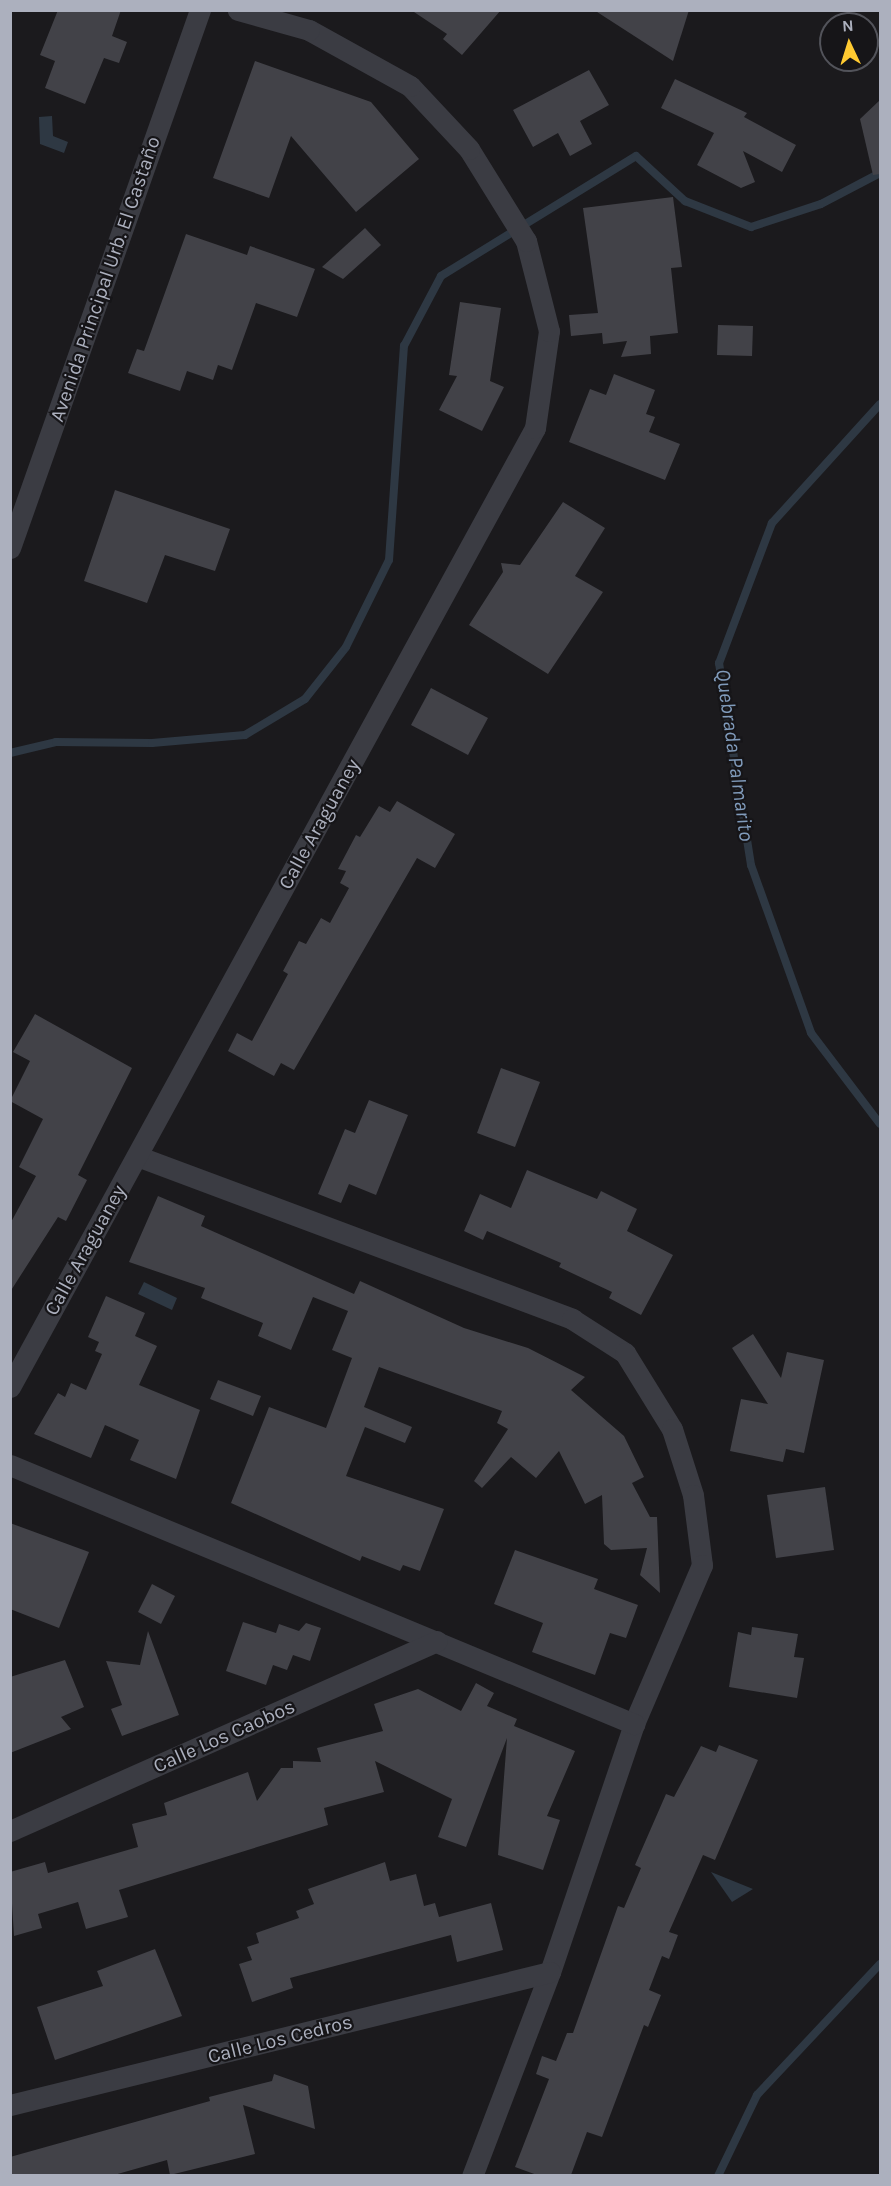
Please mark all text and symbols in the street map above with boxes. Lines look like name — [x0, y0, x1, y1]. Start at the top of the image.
north arrow — [819, 12, 879, 72]
text: N — [841, 16, 854, 35]
street label: Avenida Principal Urb. El Castaño — [45, 133, 165, 425]
water label: Quebrada Palmarito — [710, 667, 760, 843]
street label: Calle Araguaney — [273, 755, 365, 893]
street label: Calle Araguaney — [39, 1181, 131, 1319]
street label: Calle Los Caobos — [149, 1694, 299, 1778]
street label: Calle Los Cedros — [205, 2009, 355, 2069]

